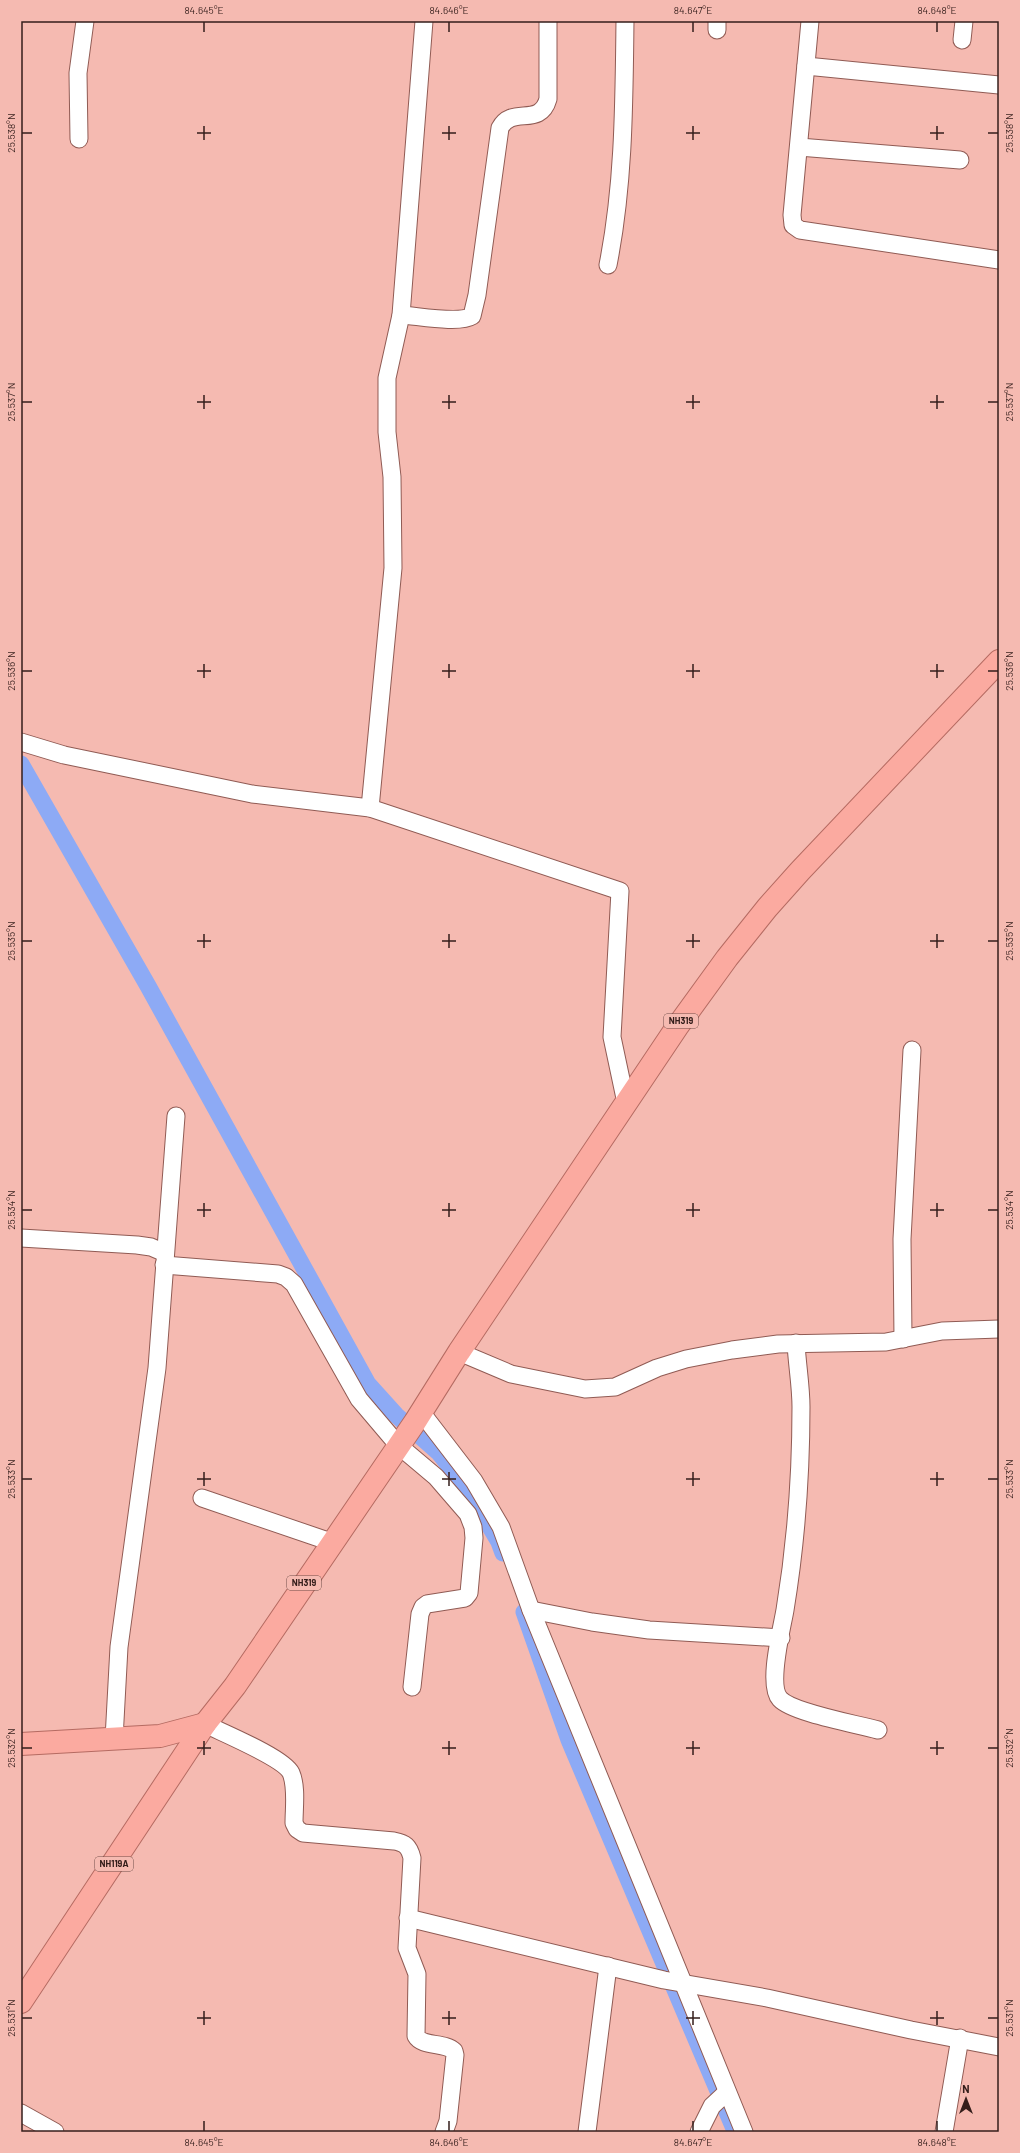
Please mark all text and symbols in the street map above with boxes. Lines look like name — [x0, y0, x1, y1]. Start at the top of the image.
text: 84.645°E — [184, 4, 224, 16]
text: 84.646°E — [429, 4, 469, 16]
text: 84.647°E — [674, 4, 712, 16]
text: 84.648°E — [917, 4, 957, 16]
text: 25.538°N — [5, 113, 17, 153]
text: 25.538°N — [1003, 113, 1015, 153]
text: 25.537°N — [5, 383, 17, 421]
text: 25.537°N — [1003, 383, 1015, 421]
text: 25.536°N — [5, 651, 17, 691]
text: 25.536°N — [1003, 651, 1015, 691]
text: 25.535°N — [5, 921, 17, 961]
text: 25.535°N — [1003, 921, 1015, 961]
road number: NH319 — [664, 1014, 698, 1028]
text: 25.534°N — [5, 1190, 17, 1230]
text: 25.534°N — [1003, 1190, 1015, 1230]
text: 25.533°N — [5, 1459, 17, 1499]
text: 25.533°N — [1003, 1459, 1015, 1499]
road number: NH319 — [287, 1576, 321, 1590]
text: 25.532°N — [5, 1728, 17, 1768]
text: 25.532°N — [1003, 1728, 1015, 1768]
road number: NH119A — [95, 1857, 133, 1871]
text: 25.531°N — [5, 1999, 17, 2037]
text: 25.531°N — [1003, 1999, 1015, 2037]
north arrow — [946, 2079, 986, 2119]
text: N — [962, 2082, 970, 2095]
text: 84.645°E — [184, 2136, 224, 2148]
text: 84.646°E — [429, 2136, 469, 2148]
text: 84.647°E — [674, 2136, 712, 2148]
text: 84.648°E — [917, 2136, 957, 2148]

